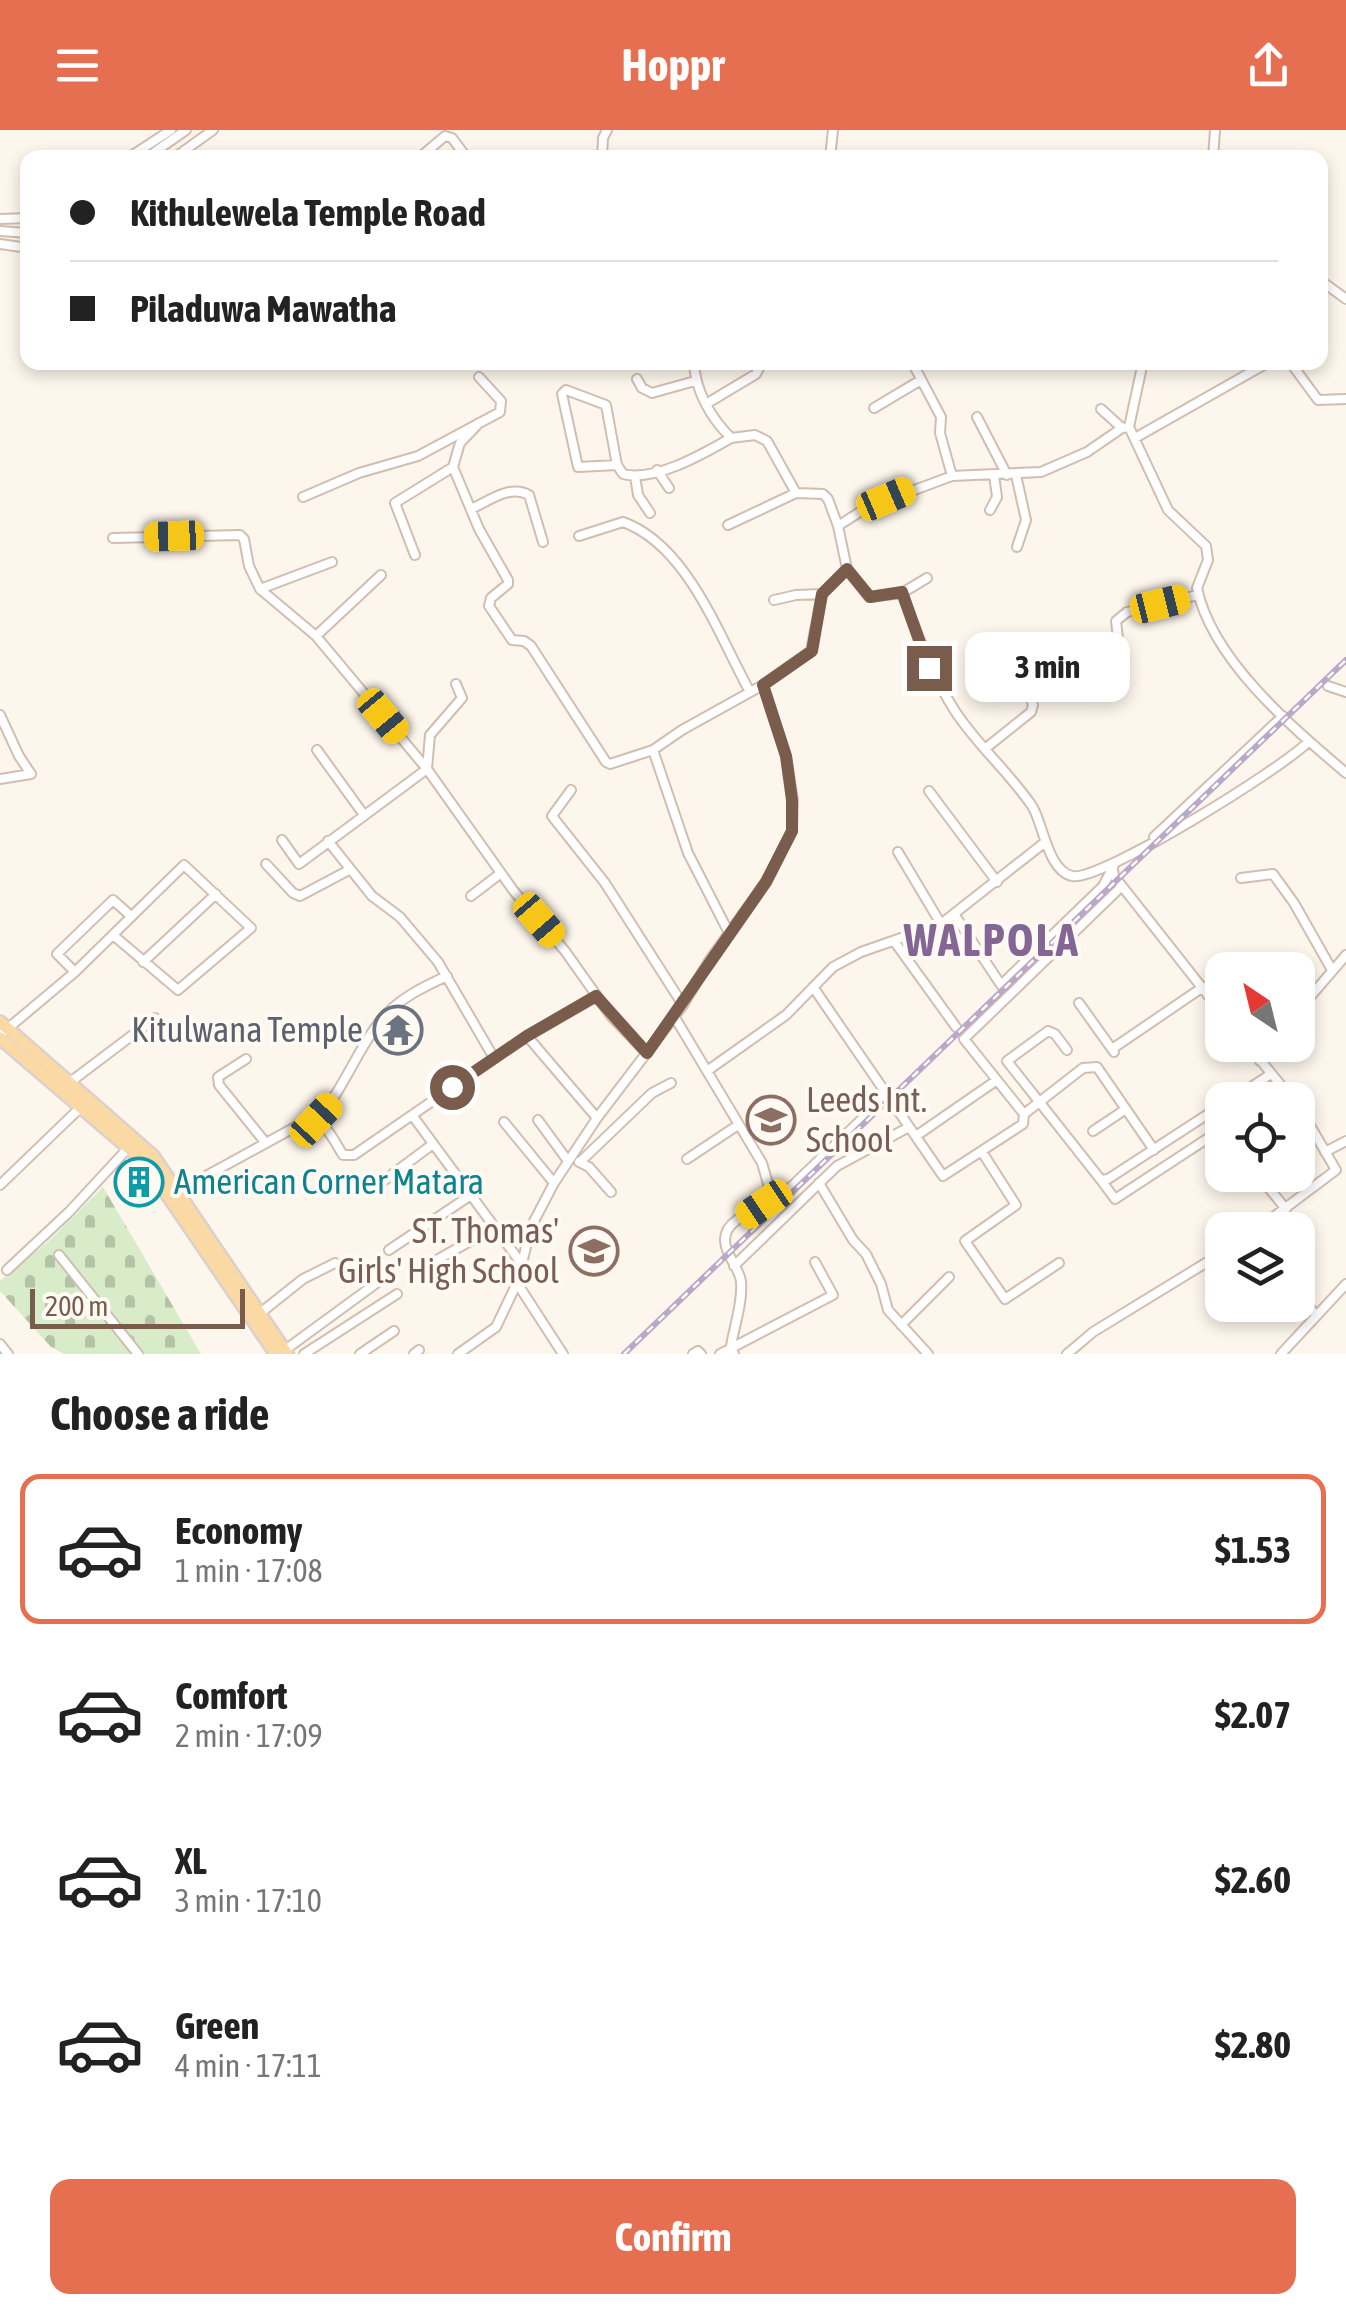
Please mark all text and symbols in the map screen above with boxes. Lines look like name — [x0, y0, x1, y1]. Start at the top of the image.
icon: menu — [50, 38, 105, 93]
icon: share — [1241, 38, 1296, 93]
text: Hoppr — [621, 39, 725, 91]
text: Kithulewela Temple Road — [130, 191, 486, 234]
text: Piladuwa Mawatha — [130, 287, 396, 330]
car — [853, 473, 919, 525]
car — [143, 520, 205, 552]
car — [1127, 582, 1193, 626]
callout: 3 min — [964, 633, 1129, 703]
route end — [907, 646, 952, 691]
text: 3 min — [1015, 648, 1080, 685]
car — [352, 683, 414, 749]
car — [508, 888, 570, 952]
district label: WALPOLA — [903, 914, 1080, 966]
north arrow — [1205, 952, 1315, 1062]
map controls — [1205, 952, 1315, 1322]
temple icon: Kitulwana Temple — [372, 1004, 424, 1056]
place label: Kitulwana Temple — [131, 1009, 363, 1049]
route start — [430, 1065, 475, 1110]
place label: Leeds Int. School — [806, 1079, 927, 1159]
button: locate — [1205, 1082, 1315, 1192]
car — [285, 1088, 347, 1152]
school or university icon: Leeds Int. School — [745, 1094, 797, 1146]
building icon: American Corner Matara — [113, 1156, 165, 1208]
place label: American Corner Matara — [174, 1161, 484, 1201]
car — [731, 1175, 797, 1233]
place label: ST. Thomas' Girls' High School — [338, 1210, 559, 1290]
button: layers — [1205, 1212, 1315, 1322]
school or university icon: ST. Thomas' Girls' High School — [568, 1225, 620, 1277]
scale bar — [30, 1284, 245, 1328]
text: 200 m — [45, 1290, 108, 1322]
text: Choose a ride — [50, 1388, 269, 1440]
icon: car — [55, 1504, 145, 1594]
text: Economy — [175, 1509, 302, 1552]
text: $1.53 — [1215, 1528, 1291, 1571]
text: 1 min · 17:08 — [175, 1552, 322, 1589]
icon: car — [55, 1669, 145, 1759]
text: Comfort — [175, 1674, 287, 1717]
text: $2.07 — [1215, 1693, 1291, 1736]
text: 2 min · 17:09 — [175, 1717, 322, 1754]
icon: car — [55, 1834, 145, 1924]
text: XL — [175, 1839, 207, 1882]
text: $2.60 — [1215, 1858, 1291, 1901]
text: 3 min · 17:10 — [175, 1882, 322, 1919]
icon: car — [55, 1999, 145, 2089]
text: Green — [175, 2004, 259, 2047]
text: $2.80 — [1215, 2023, 1291, 2066]
text: 4 min · 17:11 — [175, 2047, 322, 2084]
button: Confirm — [50, 2179, 1296, 2294]

